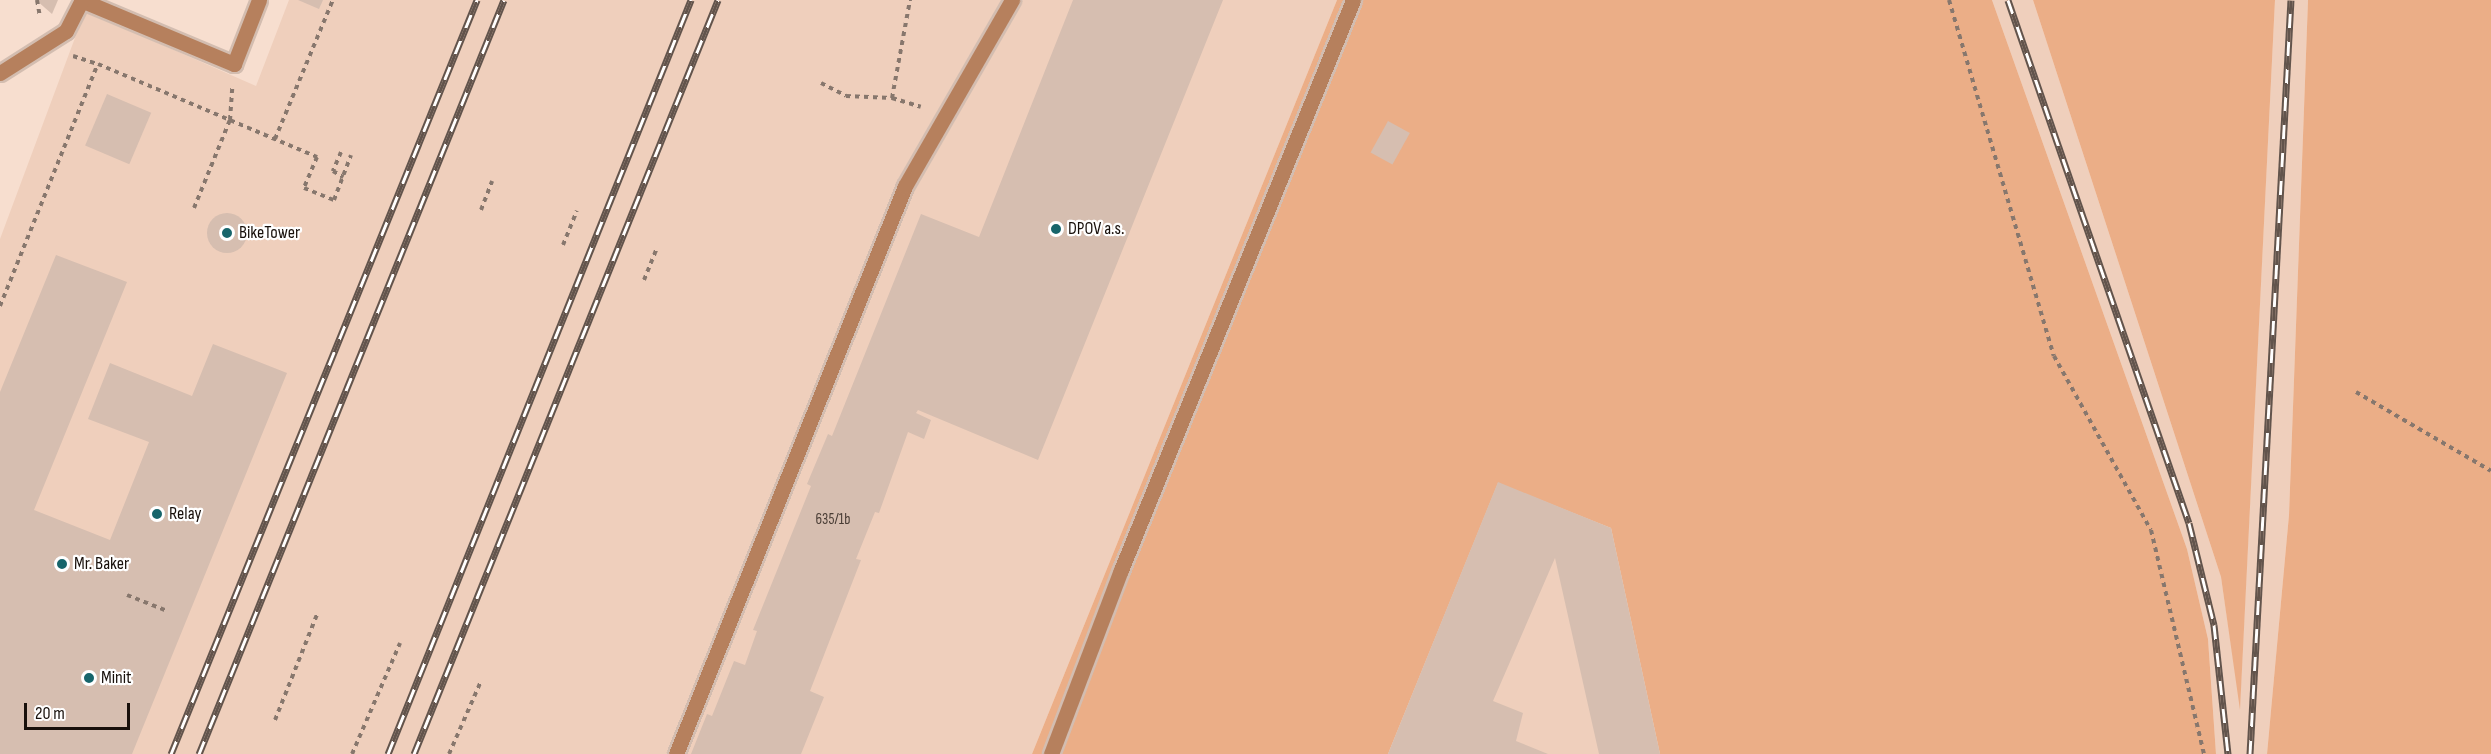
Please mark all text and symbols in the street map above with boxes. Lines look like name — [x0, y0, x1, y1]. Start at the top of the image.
place label: DPOV a.s. — [1068, 218, 1124, 240]
place label: BikeTower — [239, 222, 300, 244]
marker: DPOV a.s. — [1049, 222, 1063, 236]
marker: BikeTower — [220, 226, 234, 240]
place label: Relay — [169, 503, 201, 525]
marker: Relay — [150, 507, 164, 521]
house number: 635/1b — [816, 511, 850, 529]
place label: Mr. Baker — [74, 553, 129, 575]
marker: Mr. Baker — [55, 557, 69, 571]
place label: Minit — [101, 667, 132, 689]
marker: Minit — [82, 671, 96, 685]
scale bar — [27, 691, 134, 729]
text: 20 m — [35, 703, 65, 724]

